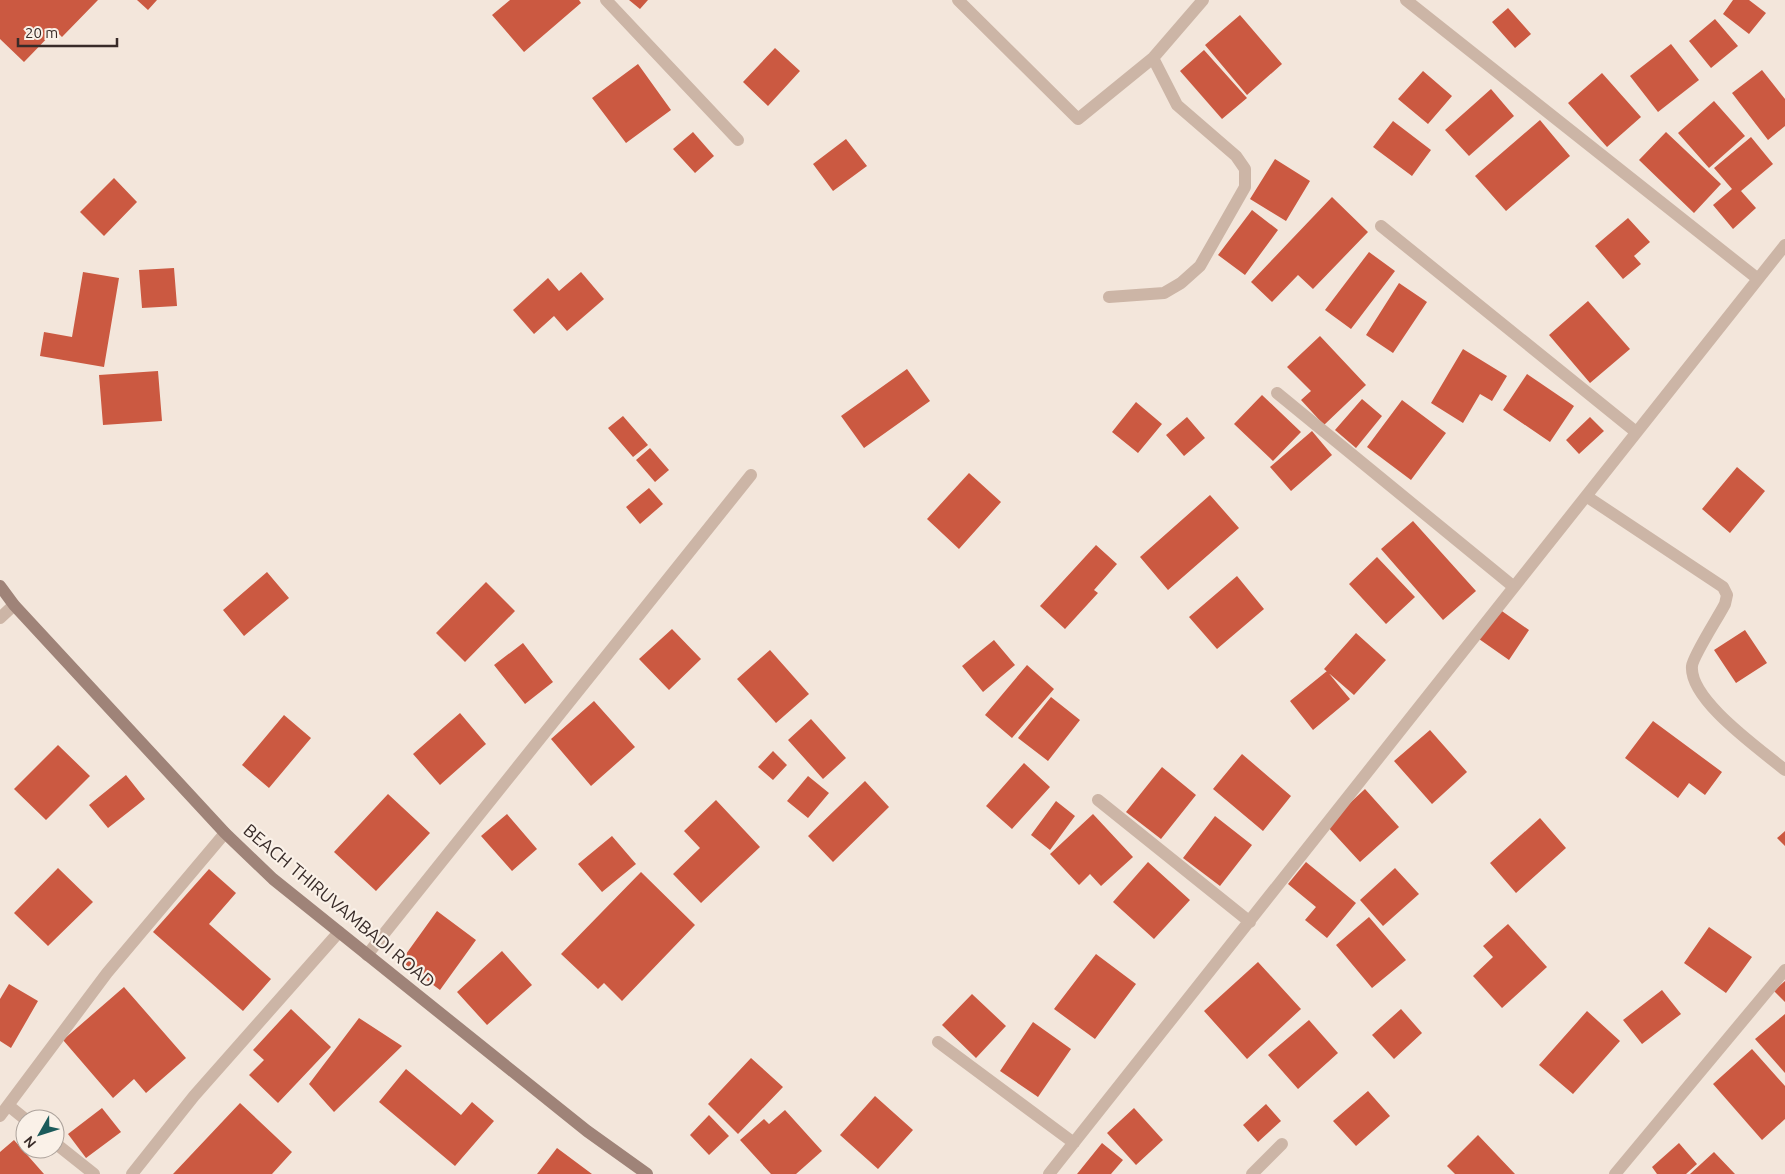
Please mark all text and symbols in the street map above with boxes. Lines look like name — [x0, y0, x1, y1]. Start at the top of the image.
scale bar — [18, 15, 116, 47]
text: 20 m — [25, 24, 58, 41]
street label: BEACH THIRUVAMBADI ROAD — [240, 819, 439, 991]
north arrow — [15, 1109, 65, 1159]
text: N — [20, 1133, 39, 1151]

